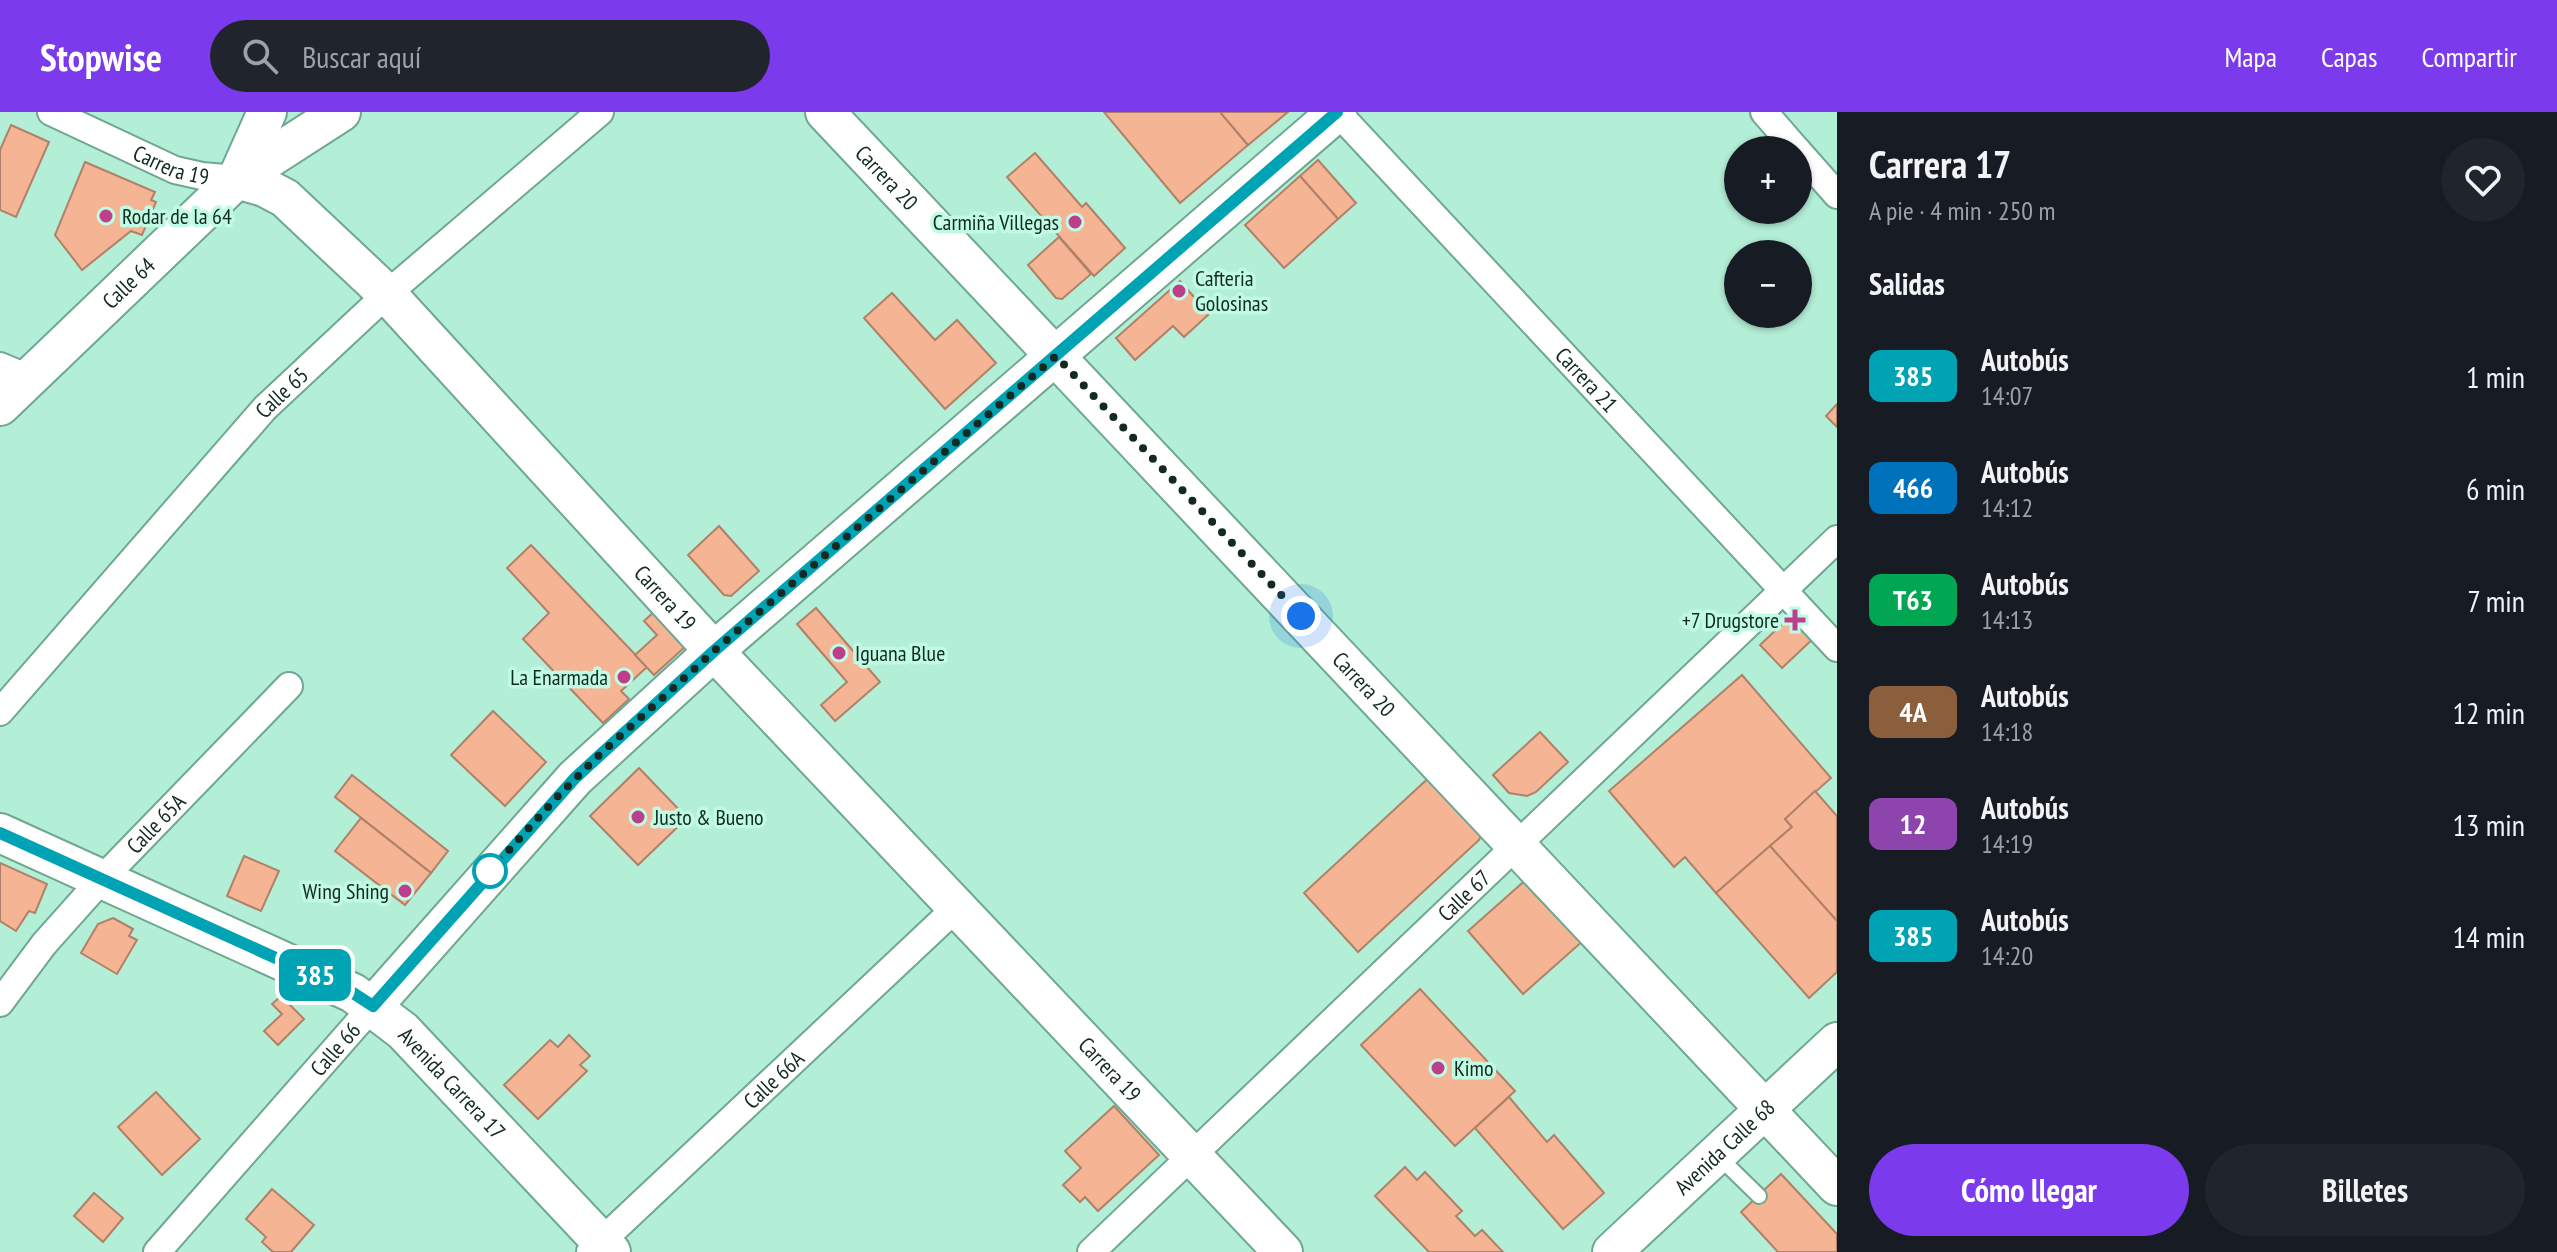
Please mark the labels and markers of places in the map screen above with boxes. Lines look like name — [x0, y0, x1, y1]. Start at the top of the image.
place label: Rodar de la 64 — [122, 202, 232, 230]
marker: Rodar de la 64 — [97, 207, 115, 225]
place label: Carmiña Villegas — [933, 208, 1059, 236]
marker: Carmiña Villegas — [1066, 213, 1084, 231]
place label: Cafteria Golosinas — [1195, 264, 1268, 317]
marker: Cafteria Golosinas — [1170, 282, 1188, 300]
place label: +7 Drugstore — [1682, 606, 1779, 634]
marker: +7 Drugstore — [1786, 611, 1804, 629]
place label: Iguana Blue — [855, 639, 945, 667]
marker: Iguana Blue — [830, 644, 848, 662]
place label: La Enarmada — [510, 663, 608, 691]
marker: La Enarmada — [615, 668, 633, 686]
place label: Justo & Bueno — [653, 803, 764, 831]
marker: Justo & Bueno — [629, 808, 647, 826]
unlabelled marker — [473, 854, 507, 888]
place label: Wing Shing — [303, 877, 389, 905]
marker: Wing Shing — [396, 882, 414, 900]
place label: Kimo — [1454, 1054, 1493, 1082]
marker: Kimo — [1429, 1059, 1447, 1077]

